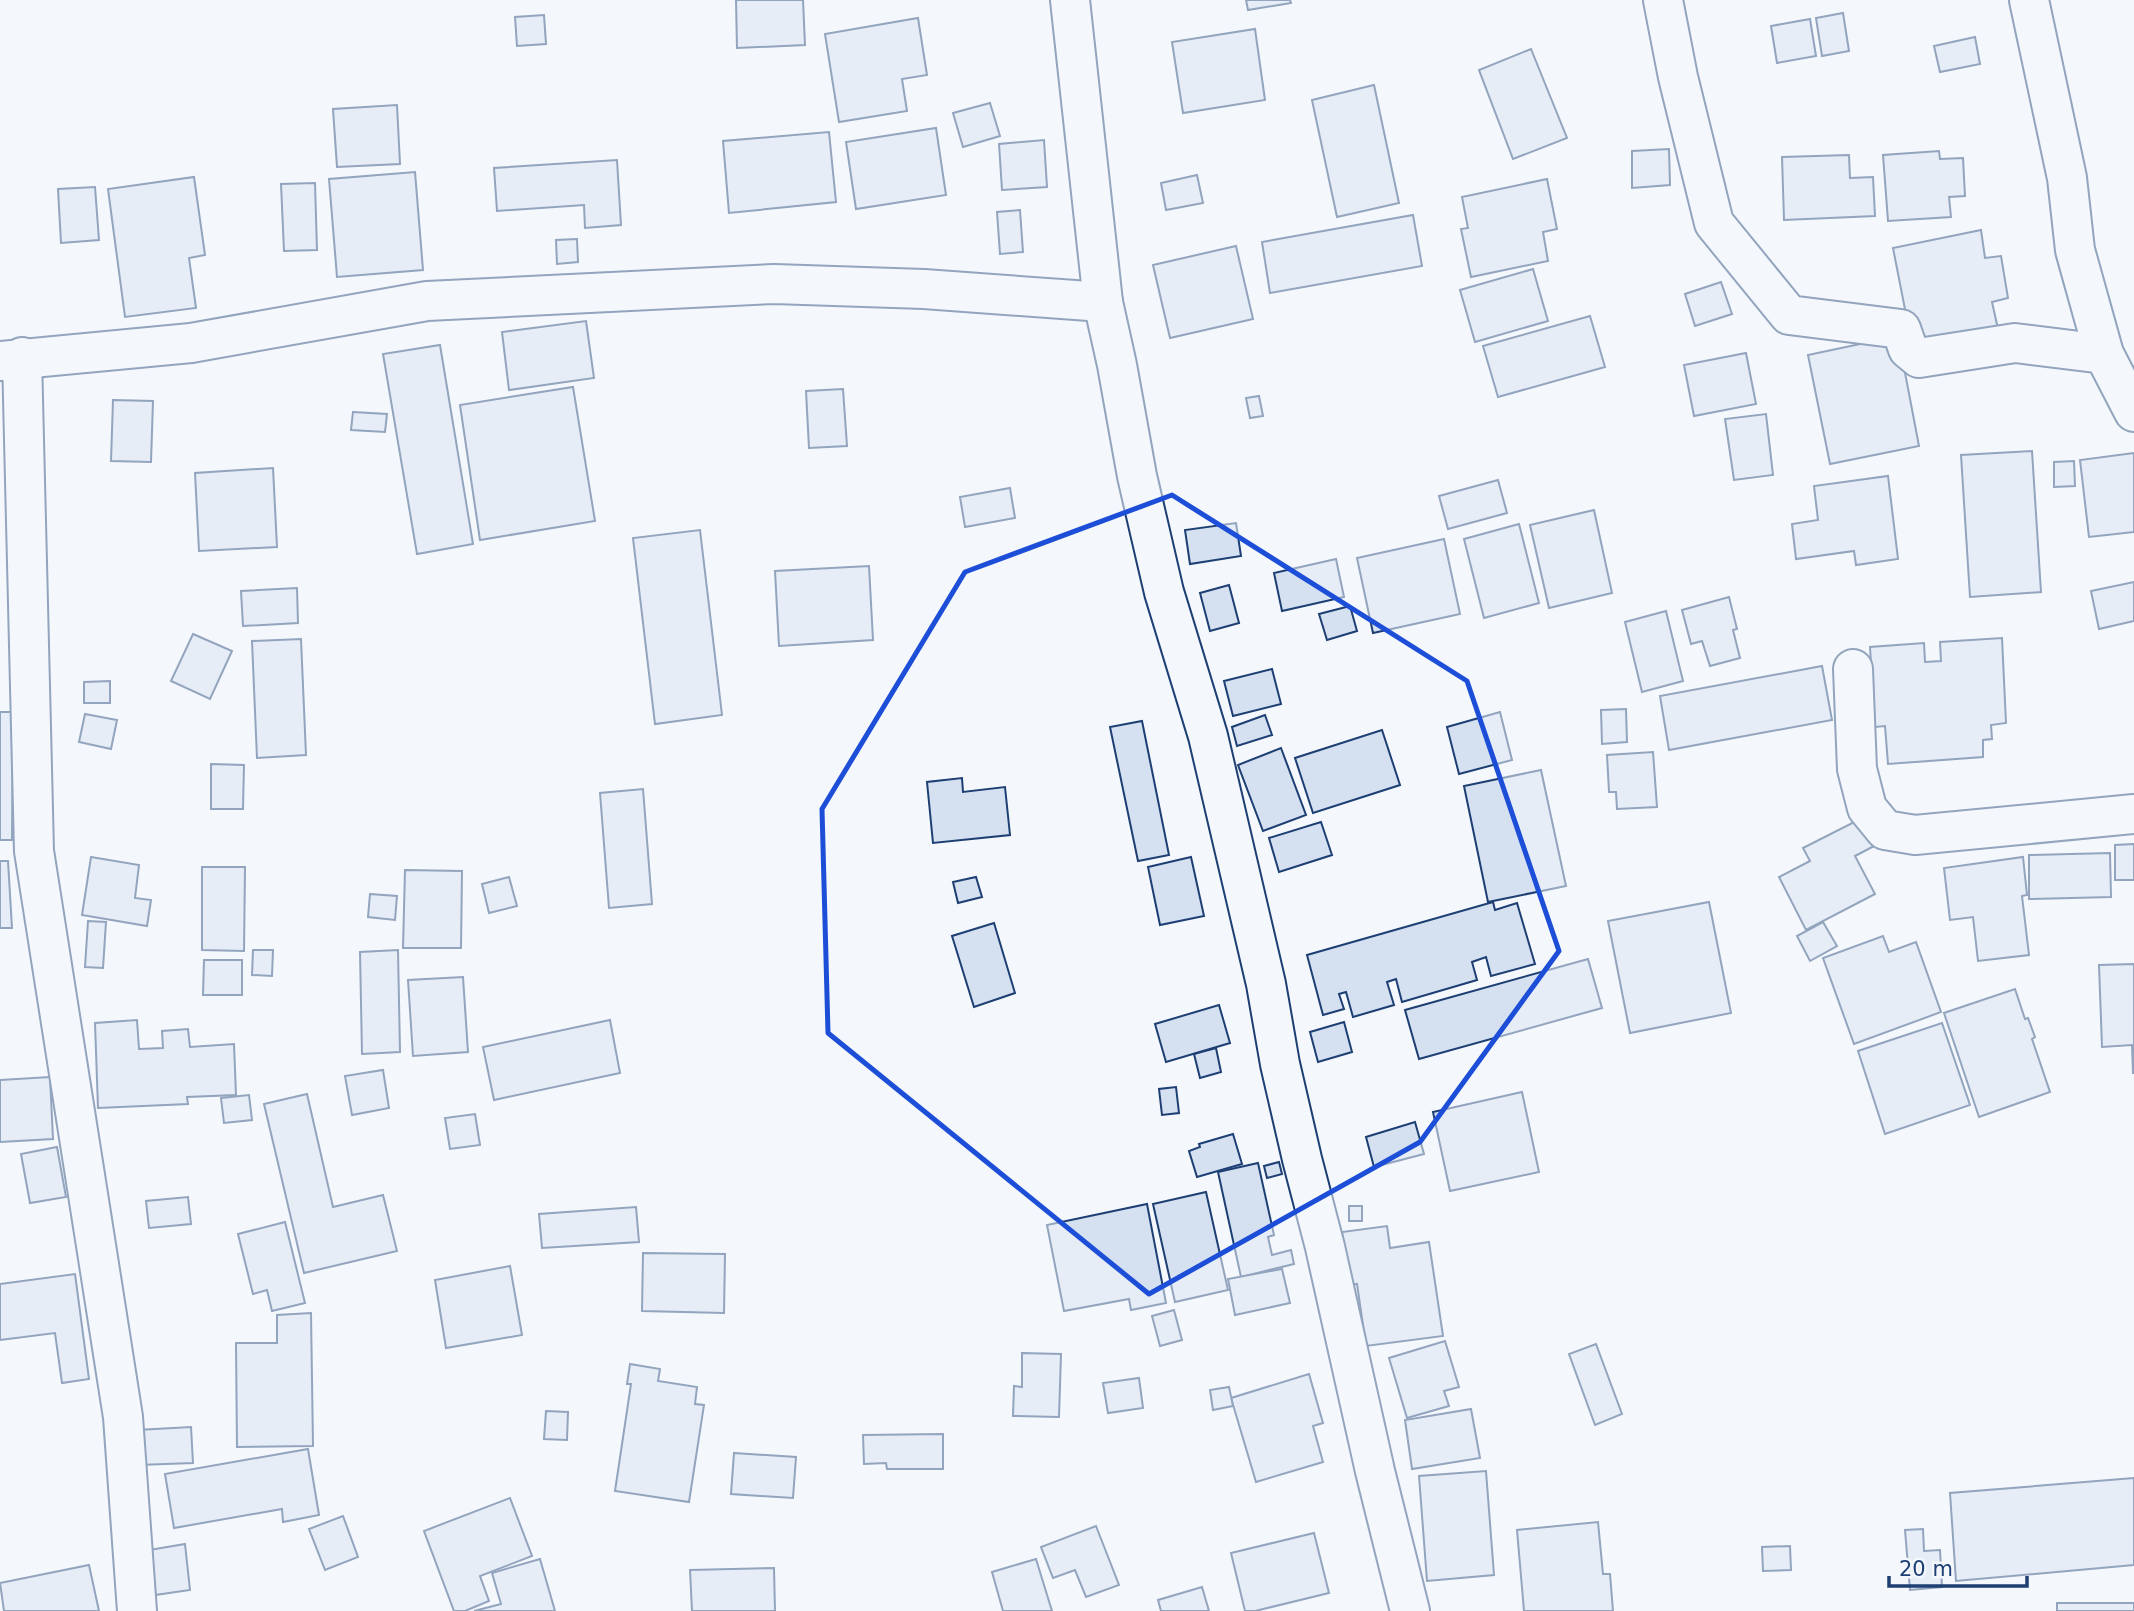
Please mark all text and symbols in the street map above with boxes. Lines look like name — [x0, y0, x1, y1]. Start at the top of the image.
scale bar — [1889, 1544, 2027, 1588]
text: 20 m — [1899, 1557, 1953, 1581]

